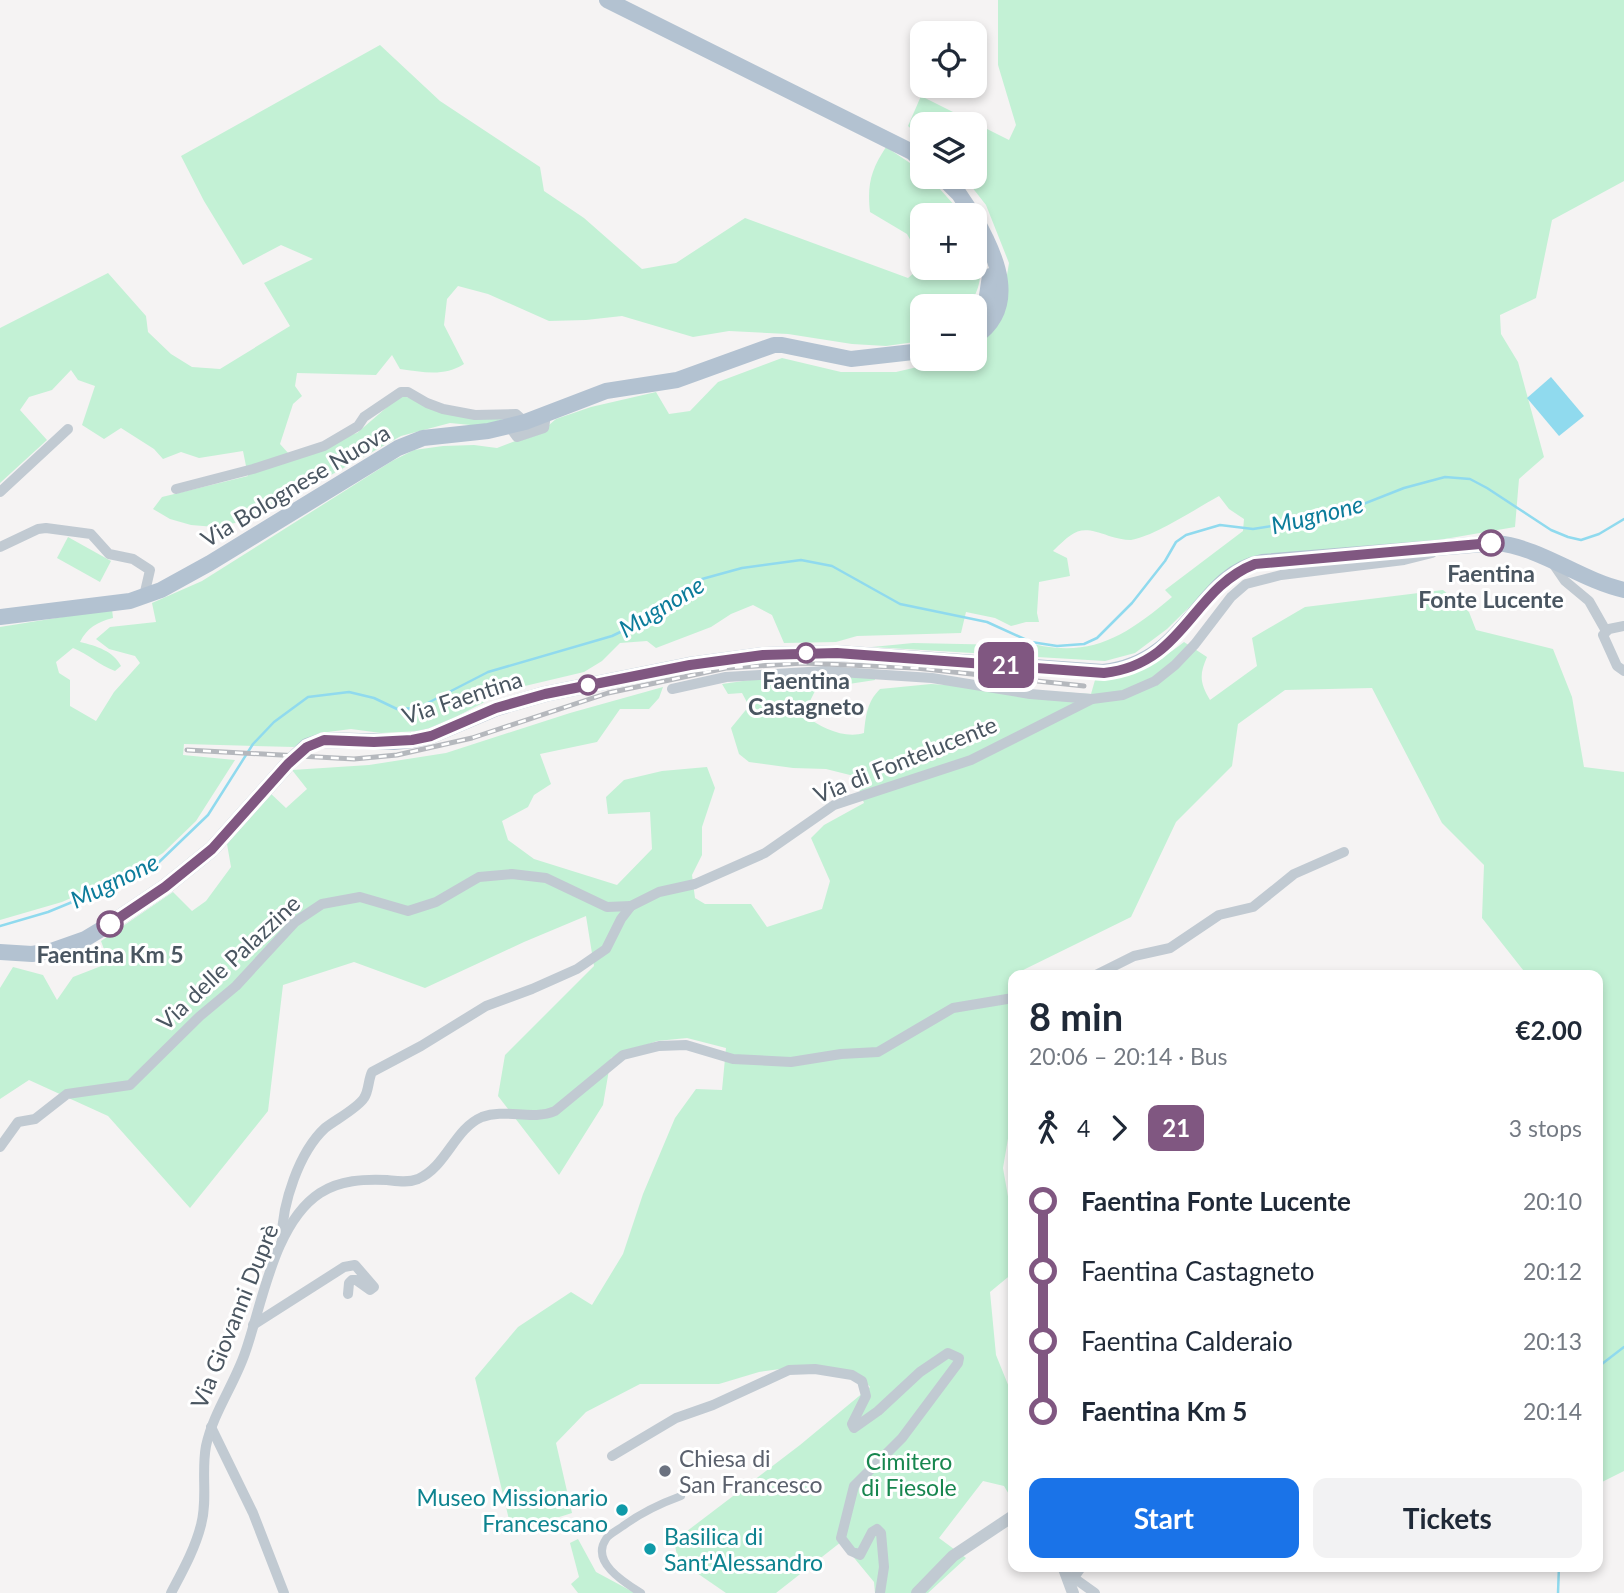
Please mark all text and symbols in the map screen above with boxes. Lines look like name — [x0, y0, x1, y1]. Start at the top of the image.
map controls — [910, 21, 987, 371]
button: locate — [910, 21, 987, 98]
button: layers — [910, 112, 987, 189]
button: + — [910, 203, 987, 280]
button: − — [910, 294, 987, 371]
street label: Via Bolognese Nuova — [195, 418, 395, 552]
water label: Mugnone — [1268, 489, 1366, 539]
marker: Faentina Fonte Lucente — [1478, 530, 1504, 556]
place label: Faentina Fonte Lucente — [1418, 559, 1564, 613]
water label: Mugnone — [613, 569, 709, 643]
line badge: 21 — [974, 642, 1038, 688]
marker: Faentina Castagneto — [796, 643, 816, 663]
text: 21 — [992, 650, 1020, 679]
street label: Via Faentina — [398, 664, 526, 730]
place label: Faentina Castagneto — [748, 666, 864, 720]
unlabelled marker — [578, 675, 598, 695]
street label: Via di Fontelucente — [809, 710, 1001, 808]
water label: Mugnone — [65, 846, 163, 914]
street label: Via delle Palazzine — [151, 889, 305, 1035]
marker: Faentina Km 5 — [97, 911, 123, 937]
place label: Faentina Km 5 — [36, 940, 184, 968]
text: 8 min — [1029, 993, 1123, 1039]
text: €2.00 — [1516, 1014, 1582, 1046]
text: 20:06 – 20:14 · Bus — [1029, 1042, 1228, 1070]
icon: walk — [1029, 1109, 1067, 1147]
icon: forward — [1100, 1109, 1138, 1147]
text: 21 — [1162, 1113, 1190, 1142]
text: 4 — [1077, 1114, 1090, 1142]
text: 3 stops — [1509, 1114, 1582, 1142]
text: Faentina Fonte Lucente — [1081, 1185, 1351, 1217]
text: 20:10 — [1523, 1187, 1582, 1215]
street label: Via Giovanni Duprè — [184, 1220, 284, 1412]
text: Faentina Castagneto — [1081, 1255, 1314, 1287]
text: 20:12 — [1523, 1257, 1582, 1285]
text: Faentina Calderaio — [1081, 1325, 1293, 1357]
text: 20:13 — [1523, 1327, 1582, 1355]
text: Faentina Km 5 — [1081, 1395, 1247, 1427]
text: 20:14 — [1523, 1397, 1582, 1425]
place label: Chiesa di San Francesco — [679, 1444, 823, 1498]
park label: Cimitero di Fiesole — [861, 1447, 957, 1501]
marker: Chiesa di San Francesco — [657, 1463, 673, 1479]
button: Start — [1029, 1478, 1299, 1558]
button: Tickets — [1313, 1478, 1582, 1558]
place label: Museo Missionario Francescano — [417, 1483, 608, 1537]
marker: Museo Missionario Francescano — [614, 1502, 630, 1518]
place label: Basilica di Sant'Alessandro — [664, 1522, 823, 1576]
marker: Basilica di Sant'Alessandro — [642, 1541, 658, 1557]

